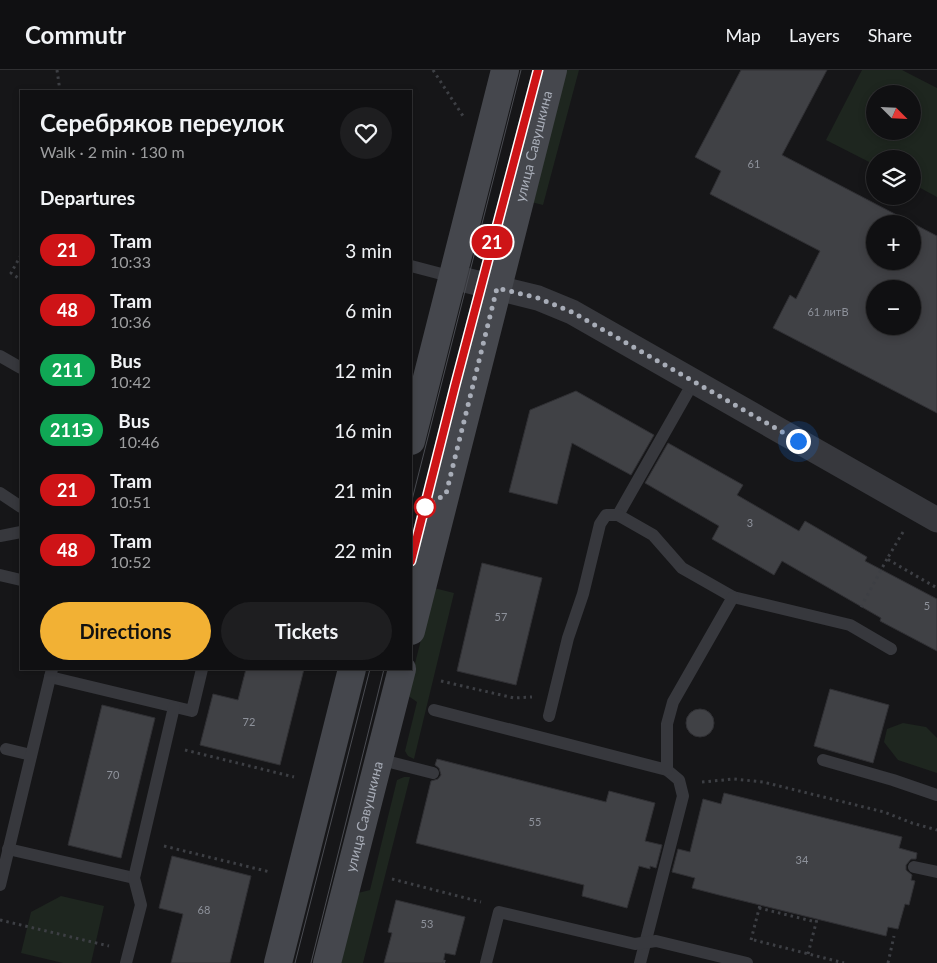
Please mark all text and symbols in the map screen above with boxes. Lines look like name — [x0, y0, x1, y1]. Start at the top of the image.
text: Commutr — [25, 20, 126, 49]
text: Map — [725, 24, 761, 46]
text: Layers — [789, 24, 840, 46]
text: Share — [868, 24, 912, 46]
north arrow — [866, 85, 921, 140]
map controls — [866, 85, 921, 335]
street label: улица Савушкина — [511, 89, 555, 203]
button: heart — [340, 107, 392, 159]
text: Серебряков переулок — [40, 108, 284, 137]
text: Walk · 2 min · 130 m — [40, 142, 185, 161]
button: layers — [866, 150, 921, 205]
house number: 61 — [748, 157, 760, 170]
text: Departures — [40, 186, 135, 209]
button: + — [866, 215, 921, 270]
line badge: 21 — [470, 226, 514, 258]
text: Tram — [110, 229, 152, 252]
text: 21 — [482, 231, 502, 253]
text: 21 — [57, 239, 78, 261]
text: 3 min — [345, 239, 392, 262]
text: 10:33 — [110, 252, 151, 271]
button: − — [866, 280, 921, 335]
text: Tram — [110, 289, 152, 312]
text: 48 — [57, 299, 78, 321]
text: 6 min — [345, 299, 392, 322]
house number: 61 литВ — [807, 305, 849, 318]
text: 10:36 — [110, 312, 151, 331]
text: Bus — [110, 349, 141, 372]
text: 211 — [52, 359, 83, 381]
text: 12 min — [334, 359, 392, 382]
text: 10:42 — [110, 372, 151, 391]
text: Bus — [118, 409, 150, 432]
text: 211Э — [50, 419, 93, 441]
text: 16 min — [334, 419, 392, 442]
your location — [786, 429, 811, 454]
text: 10:46 — [118, 432, 159, 451]
text: Tram — [110, 469, 152, 492]
text: 21 — [57, 479, 78, 501]
text: 21 min — [334, 479, 392, 502]
text: 10:51 — [110, 492, 151, 511]
unlabelled marker — [414, 496, 436, 518]
house number: 3 — [747, 516, 753, 529]
text: Tram — [110, 529, 152, 552]
text: 48 — [57, 539, 78, 561]
text: 22 min — [334, 539, 392, 562]
text: 10:52 — [110, 552, 151, 571]
house number: 5 — [924, 599, 930, 612]
button: Directions — [40, 602, 211, 660]
button: Tickets — [221, 602, 392, 660]
house number: 57 — [495, 610, 507, 623]
house number: 72 — [243, 715, 255, 728]
street label: улица Савушкина — [342, 759, 386, 874]
house number: 70 — [107, 768, 120, 781]
house number: 55 — [529, 815, 541, 828]
house number: 34 — [796, 853, 809, 866]
house number: 68 — [198, 903, 210, 916]
house number: 53 — [421, 917, 433, 930]

